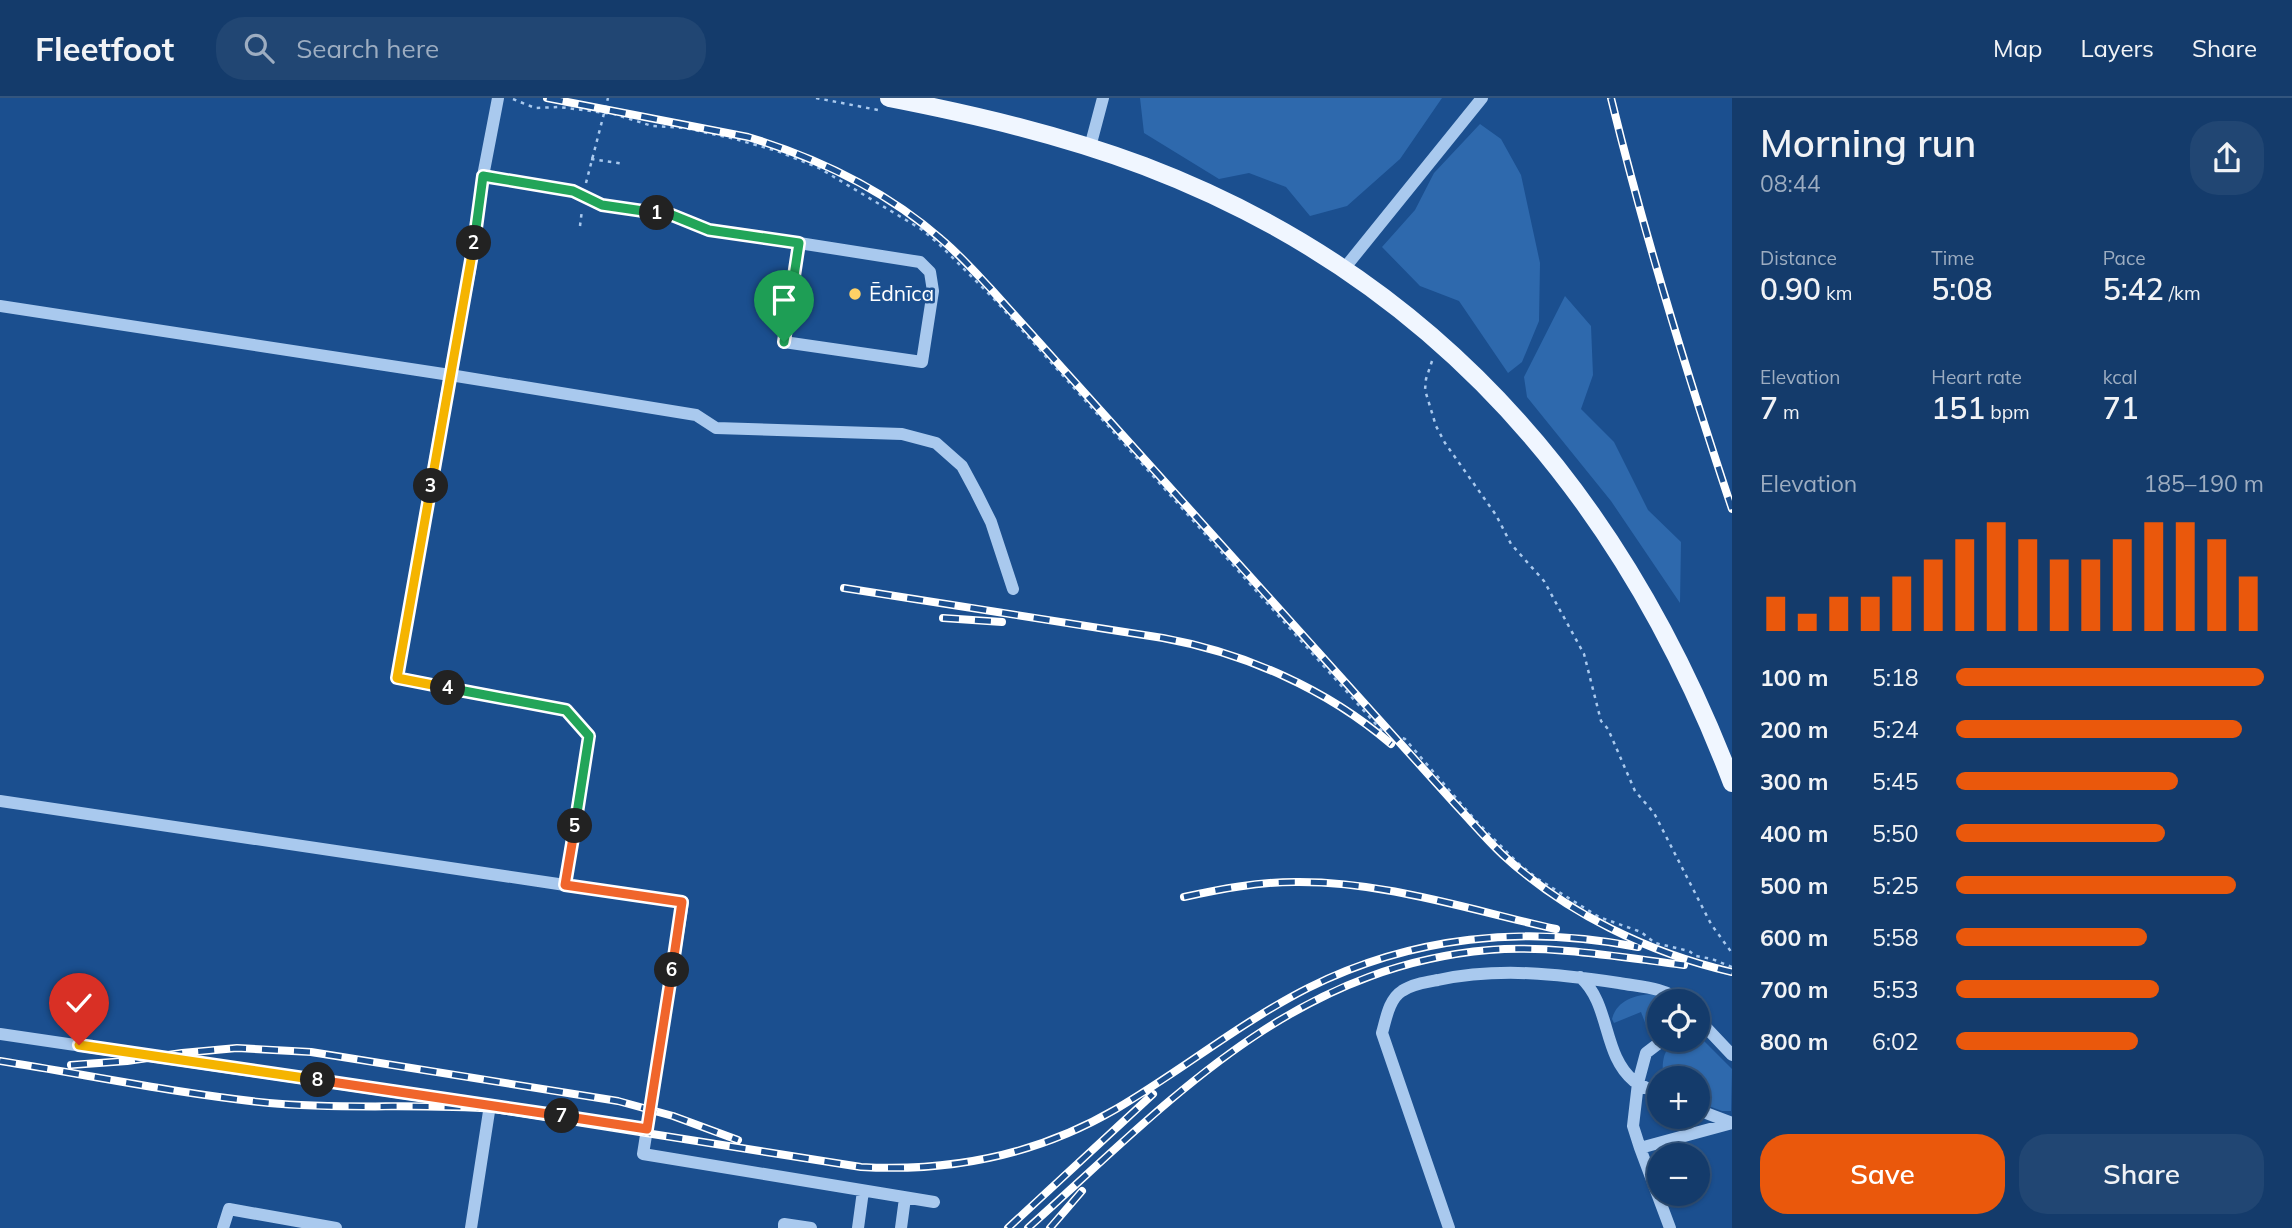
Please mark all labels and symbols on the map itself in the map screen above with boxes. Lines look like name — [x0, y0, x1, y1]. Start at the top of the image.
pin: 1 — [640, 195, 674, 230]
pin: 2 — [456, 226, 491, 260]
pin — [754, 270, 814, 342]
place label: Ēdnīca — [869, 280, 934, 306]
marker: Ēdnīca — [847, 286, 863, 302]
pin: 3 — [414, 468, 448, 504]
pin: 4 — [430, 670, 466, 706]
pin: 5 — [558, 808, 592, 844]
pin: 6 — [654, 952, 690, 988]
pin — [49, 973, 109, 1045]
pin: 8 — [300, 1062, 336, 1098]
pin: 7 — [544, 1098, 580, 1134]

